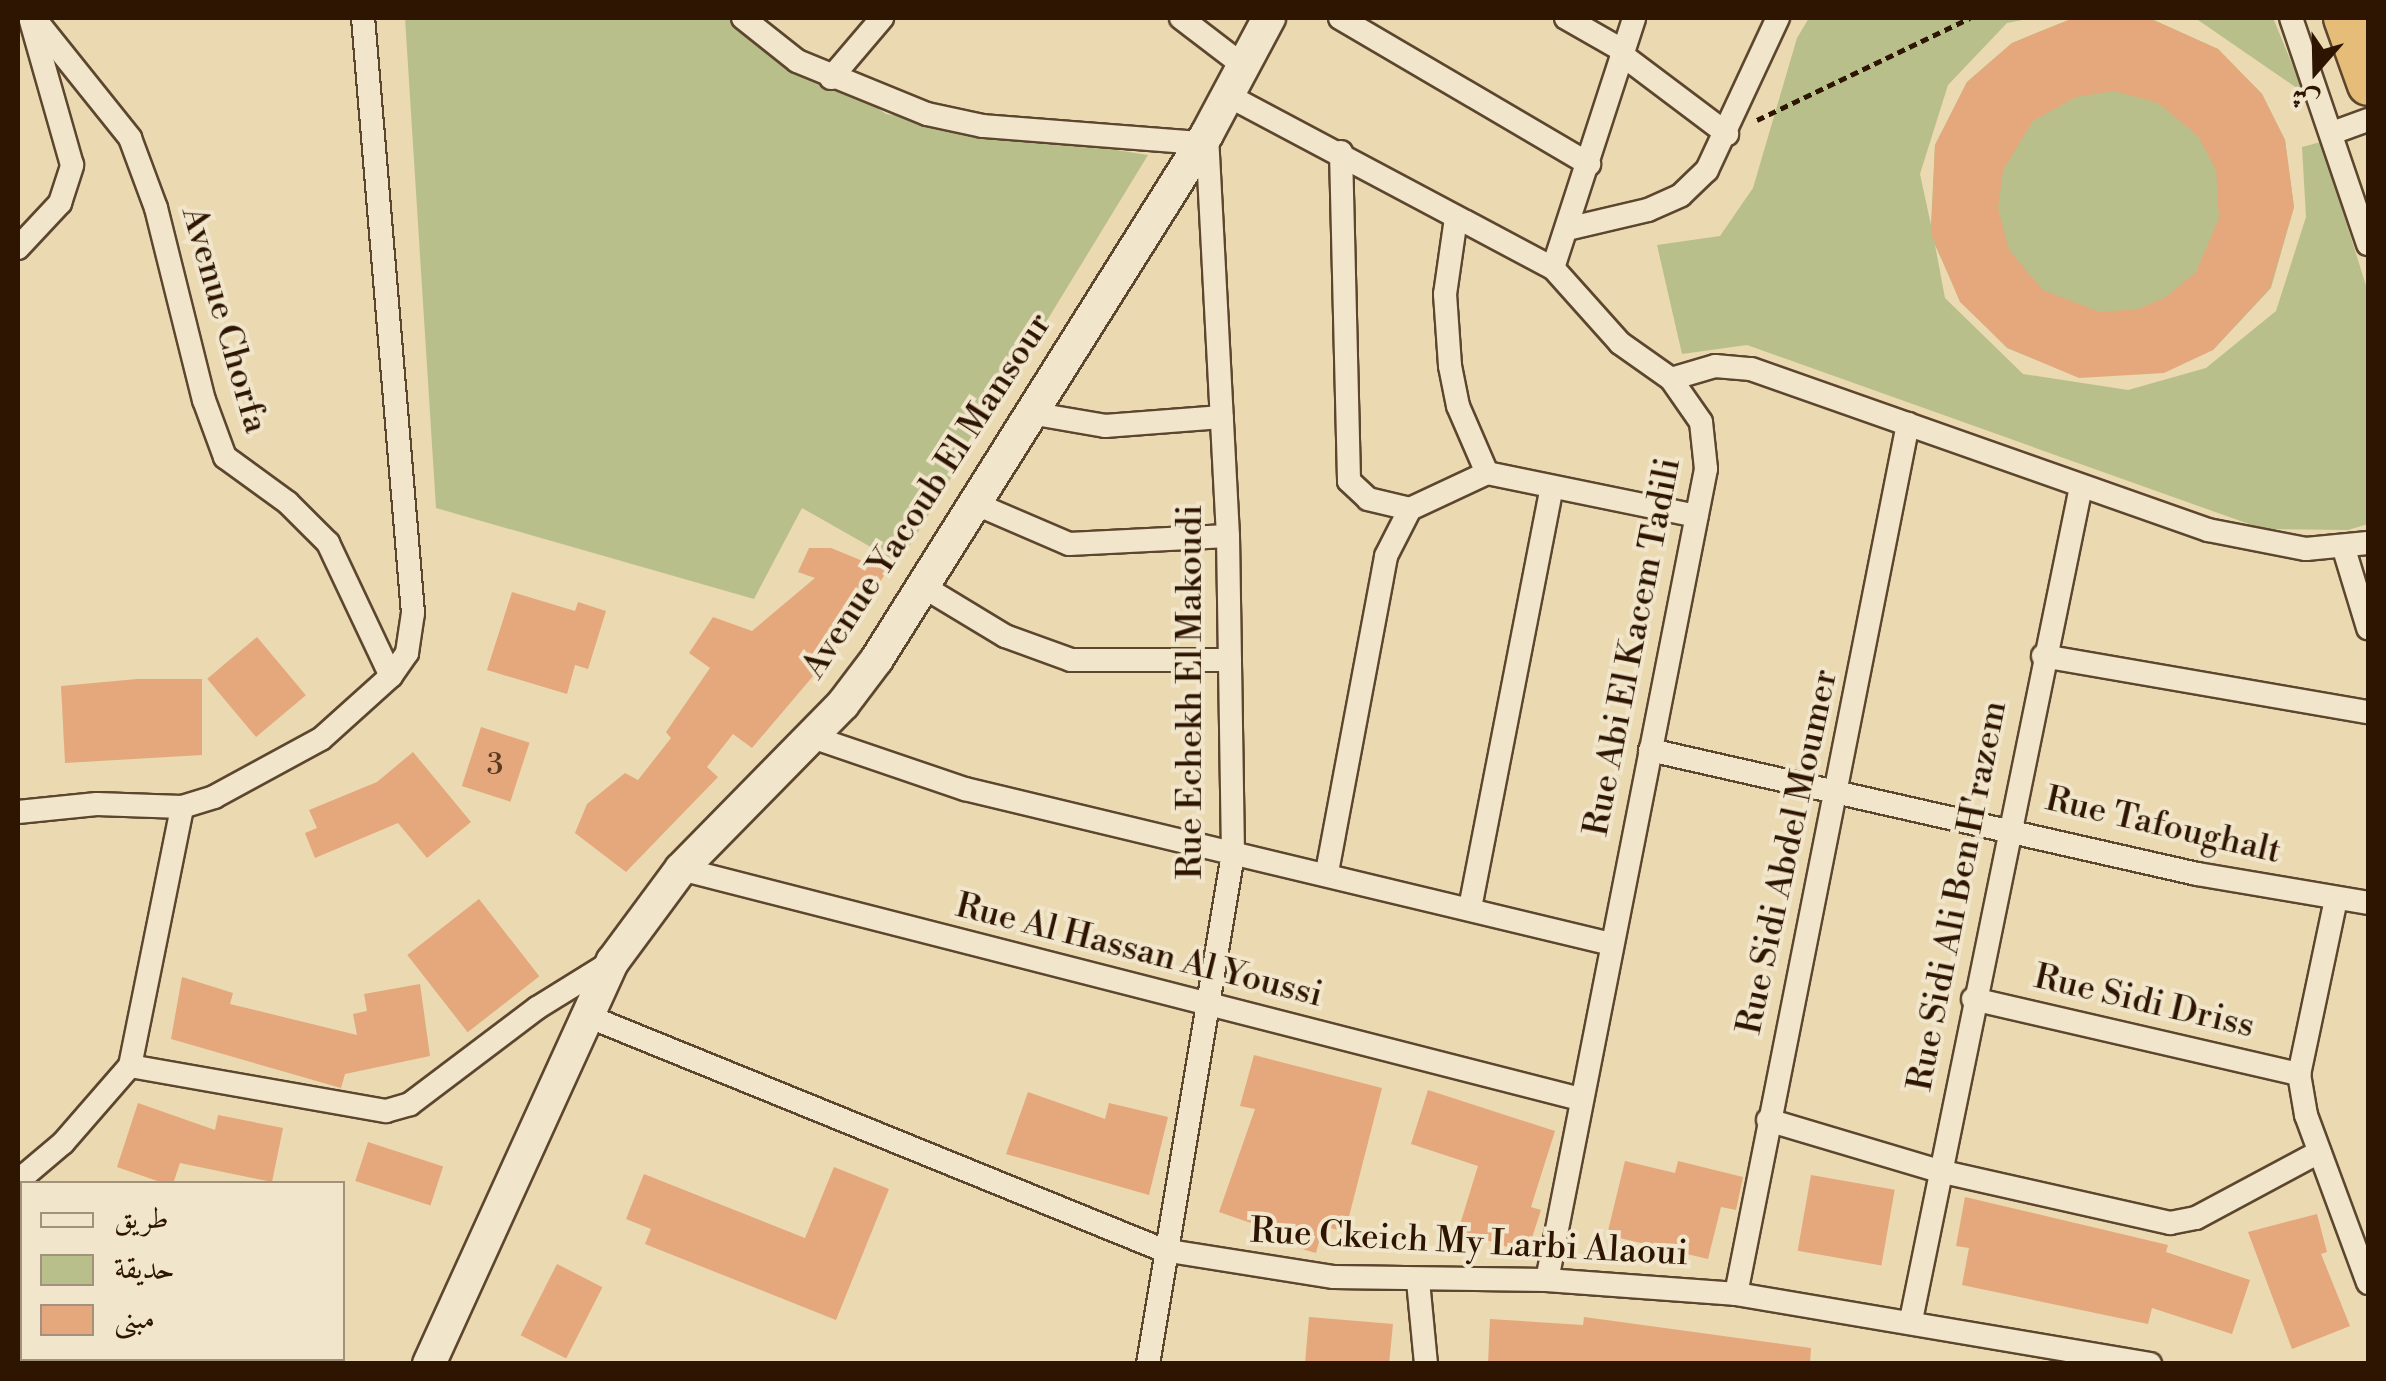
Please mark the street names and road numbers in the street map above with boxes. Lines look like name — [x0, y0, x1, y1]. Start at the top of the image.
street label: Avenue Chorfa — [172, 202, 276, 438]
street label: Avenue Yacoub El Mansour — [793, 305, 1061, 687]
street label: Rue Abi El Kacem Tadili — [1576, 454, 1690, 840]
street label: Rue Echekh El Makoudi — [1170, 505, 1212, 879]
street label: Rue Sidi Abdel Moumer — [1729, 666, 1847, 1038]
street label: Rue Sidi Ali Ben H'razem — [1900, 697, 2016, 1095]
street label: Rue Tafoughalt — [2041, 779, 2285, 873]
street label: Rue Al Hassan Al Youssi — [951, 885, 1327, 1017]
street label: Rue Sidi Driss — [2030, 956, 2258, 1048]
street label: Rue Ckeich My Larbi Alaoui — [1249, 1211, 1689, 1275]

